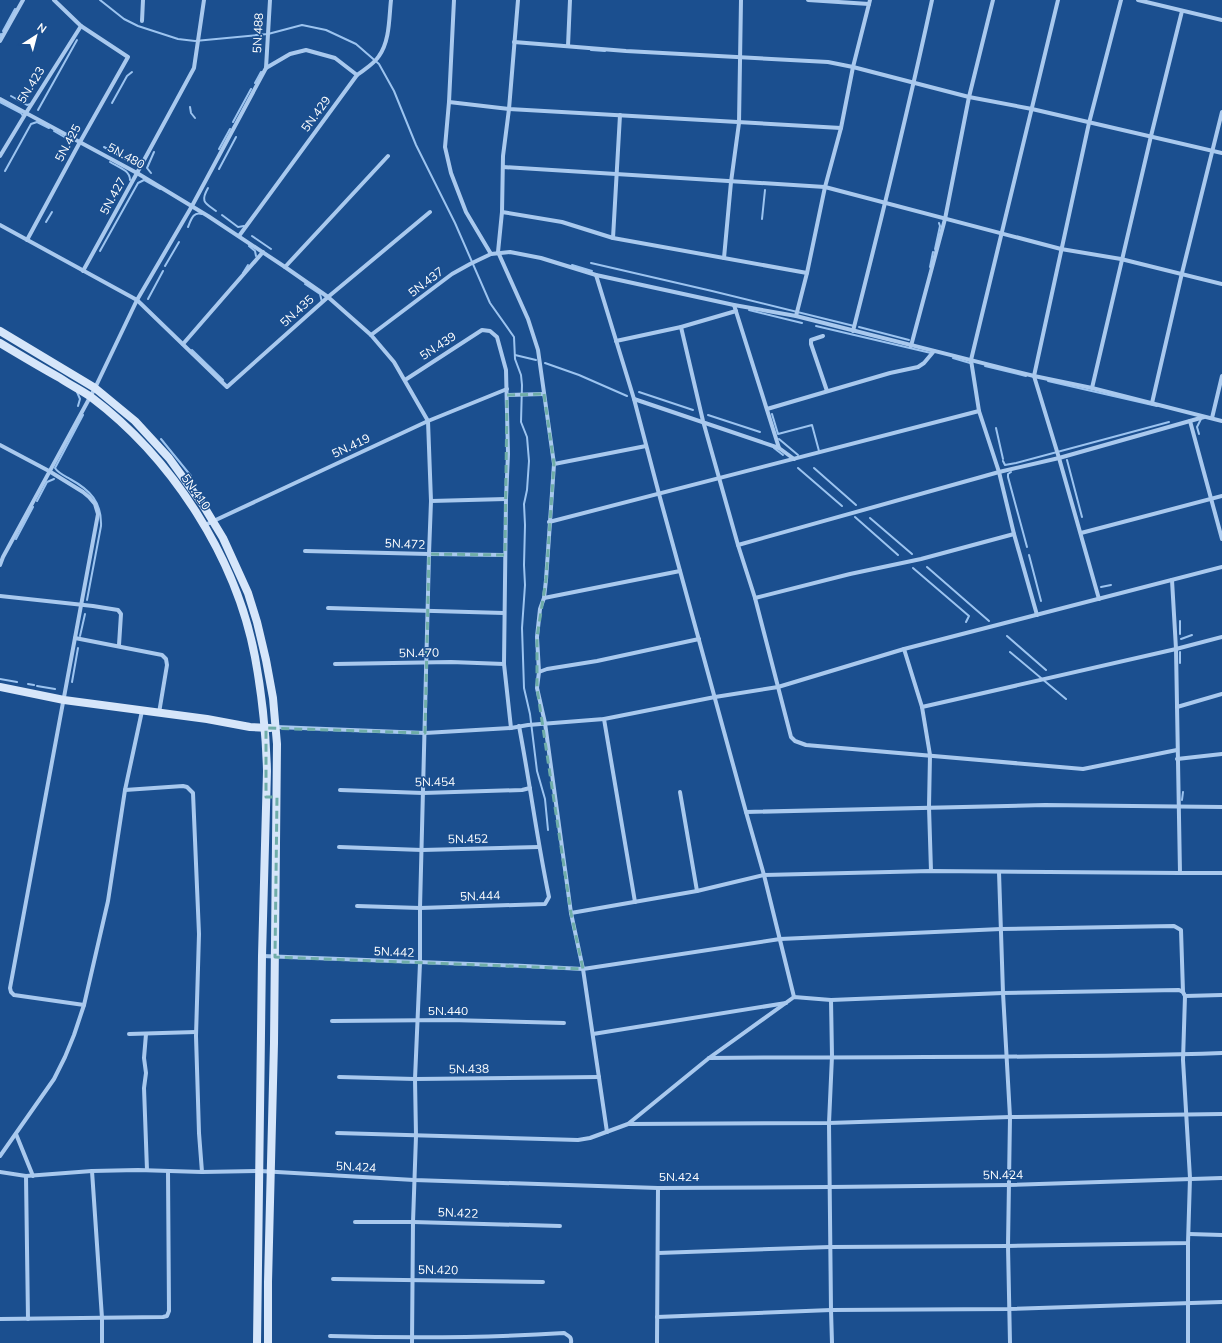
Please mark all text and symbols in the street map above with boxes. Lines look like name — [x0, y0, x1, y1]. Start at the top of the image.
street label: 5N.488 — [249, 12, 266, 54]
north arrow — [16, 16, 56, 56]
text: N — [34, 20, 49, 36]
street label: 5N.423 — [13, 64, 48, 106]
street label: 5N.429 — [298, 93, 334, 135]
street label: 5N.425 — [51, 121, 84, 164]
street label: 5N.480 — [105, 139, 148, 172]
street label: 5N.427 — [96, 174, 129, 217]
street label: 5N.437 — [405, 263, 446, 300]
street label: 5N.435 — [277, 291, 317, 330]
street label: 5N.439 — [417, 328, 459, 363]
street label: 5N.419 — [329, 430, 372, 461]
street label: 5N.410 — [179, 471, 214, 513]
street label: 5N.472 — [385, 535, 426, 552]
street label: 5N.470 — [399, 645, 439, 660]
street label: 5N.454 — [415, 774, 455, 789]
street label: 5N.452 — [448, 831, 488, 846]
street label: 5N.444 — [459, 887, 500, 904]
street label: 5N.442 — [374, 943, 415, 960]
street label: 5N.440 — [428, 1003, 468, 1018]
street label: 5N.438 — [449, 1061, 489, 1076]
street label: 5N.424 — [335, 1158, 377, 1175]
street label: 5N.424 — [983, 1167, 1023, 1182]
street label: 5N.424 — [659, 1169, 699, 1184]
street label: 5N.422 — [438, 1204, 479, 1221]
street label: 5N.420 — [418, 1262, 458, 1277]

